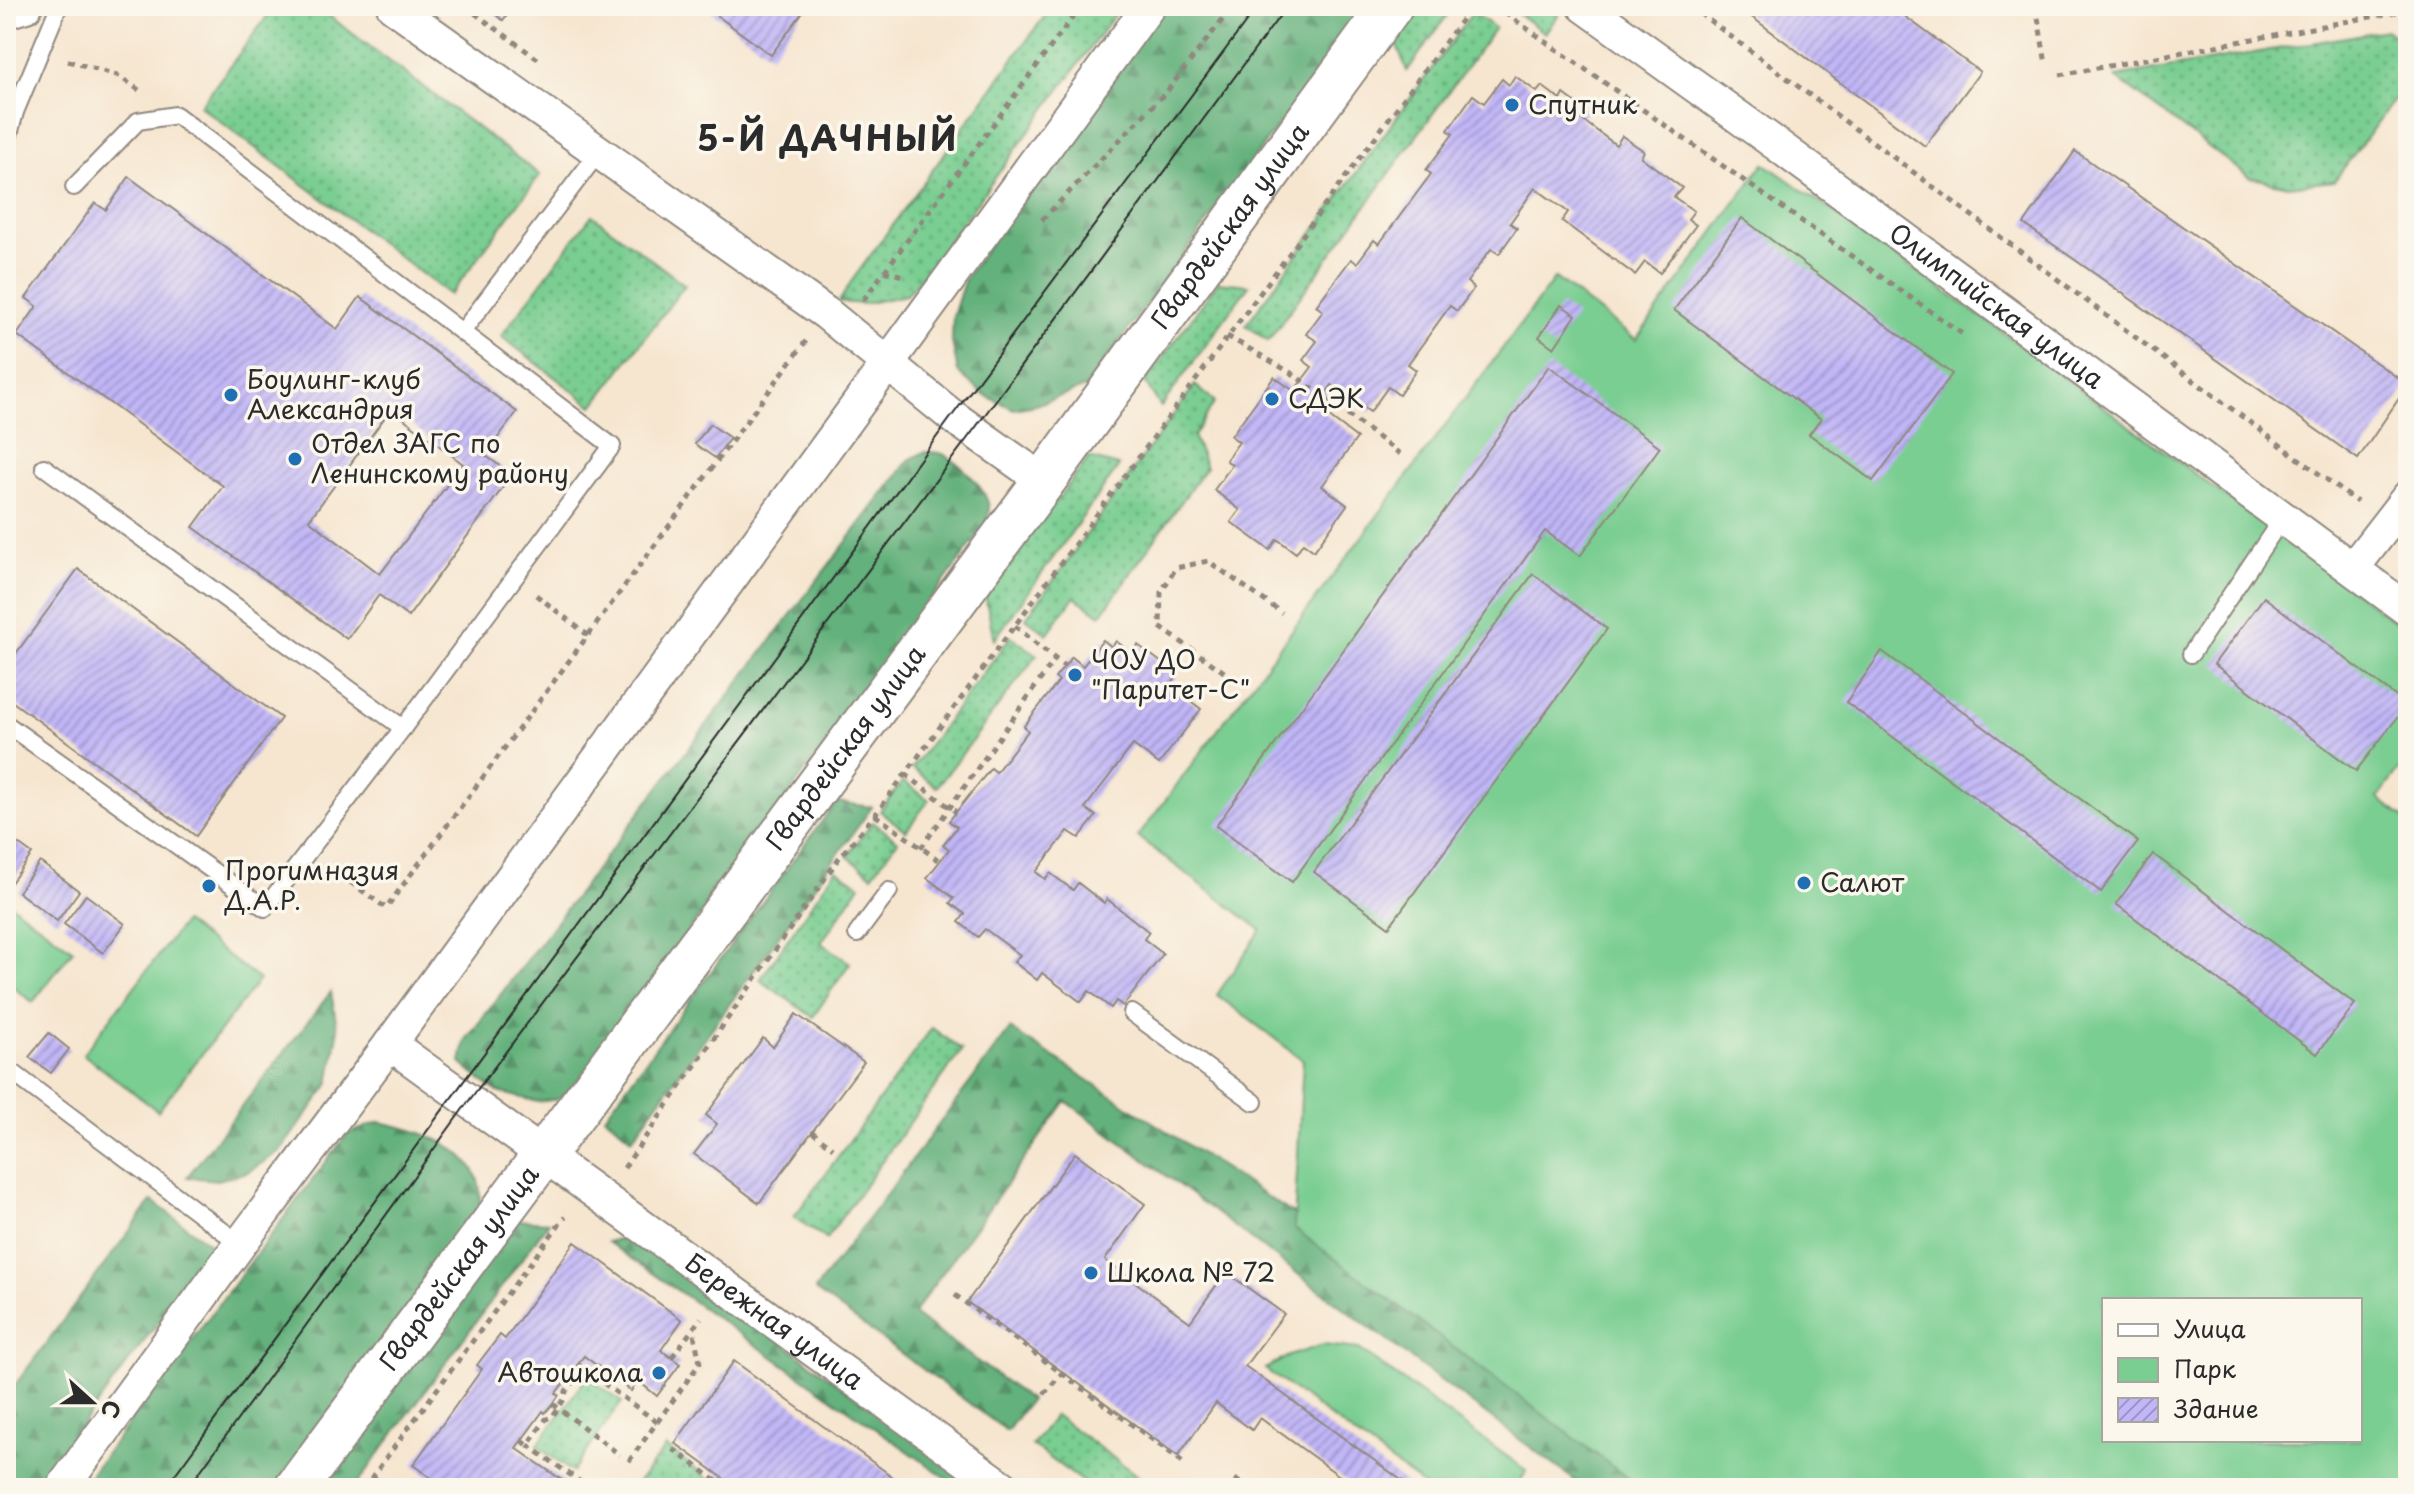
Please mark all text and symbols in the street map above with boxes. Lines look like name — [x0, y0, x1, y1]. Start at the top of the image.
place label: Спутник — [1528, 84, 1638, 123]
marker: Спутник — [1503, 96, 1521, 114]
district label: 5-Й ДАЧНЫЙ — [697, 111, 959, 163]
street label: Гвардейская улица — [1140, 113, 1318, 337]
street label: Олимпийская улица — [1881, 213, 2113, 398]
place label: Боулинг-клуб Александрия — [247, 359, 421, 428]
place label: СДЭК — [1288, 378, 1364, 417]
marker: Боулинг-клуб Александрия — [222, 386, 240, 404]
marker: СДЭК — [1263, 390, 1281, 408]
place label: Отдел ЗАГС по Ленинскому району — [311, 423, 569, 492]
marker: Отдел ЗАГС по Ленинскому району — [286, 450, 304, 468]
street label: Гвардейская улица — [755, 636, 934, 858]
place label: ЧОУ ДО "Паритет-С" — [1091, 639, 1250, 708]
marker: ЧОУ ДО "Паритет-С" — [1066, 666, 1084, 684]
place label: Прогимназия Д.А.Р. — [224, 850, 399, 919]
place label: Салют — [1820, 862, 1904, 901]
marker: Салют — [1795, 874, 1813, 892]
marker: Прогимназия Д.А.Р. — [200, 877, 218, 895]
street label: Гвардейская улица — [369, 1156, 548, 1378]
street label: Бережная улица — [678, 1243, 873, 1399]
place label: Школа № 72 — [1107, 1252, 1275, 1291]
marker: Школа № 72 — [1082, 1264, 1100, 1282]
legend — [2102, 1298, 2362, 1442]
text: Улица — [2174, 1310, 2246, 1346]
text: Парк — [2174, 1350, 2237, 1386]
place label: Автошкола — [498, 1352, 644, 1391]
north arrow — [52, 1362, 132, 1442]
marker: Автошкола — [650, 1364, 668, 1382]
text: Здание — [2174, 1390, 2259, 1426]
text: С — [94, 1396, 130, 1423]

